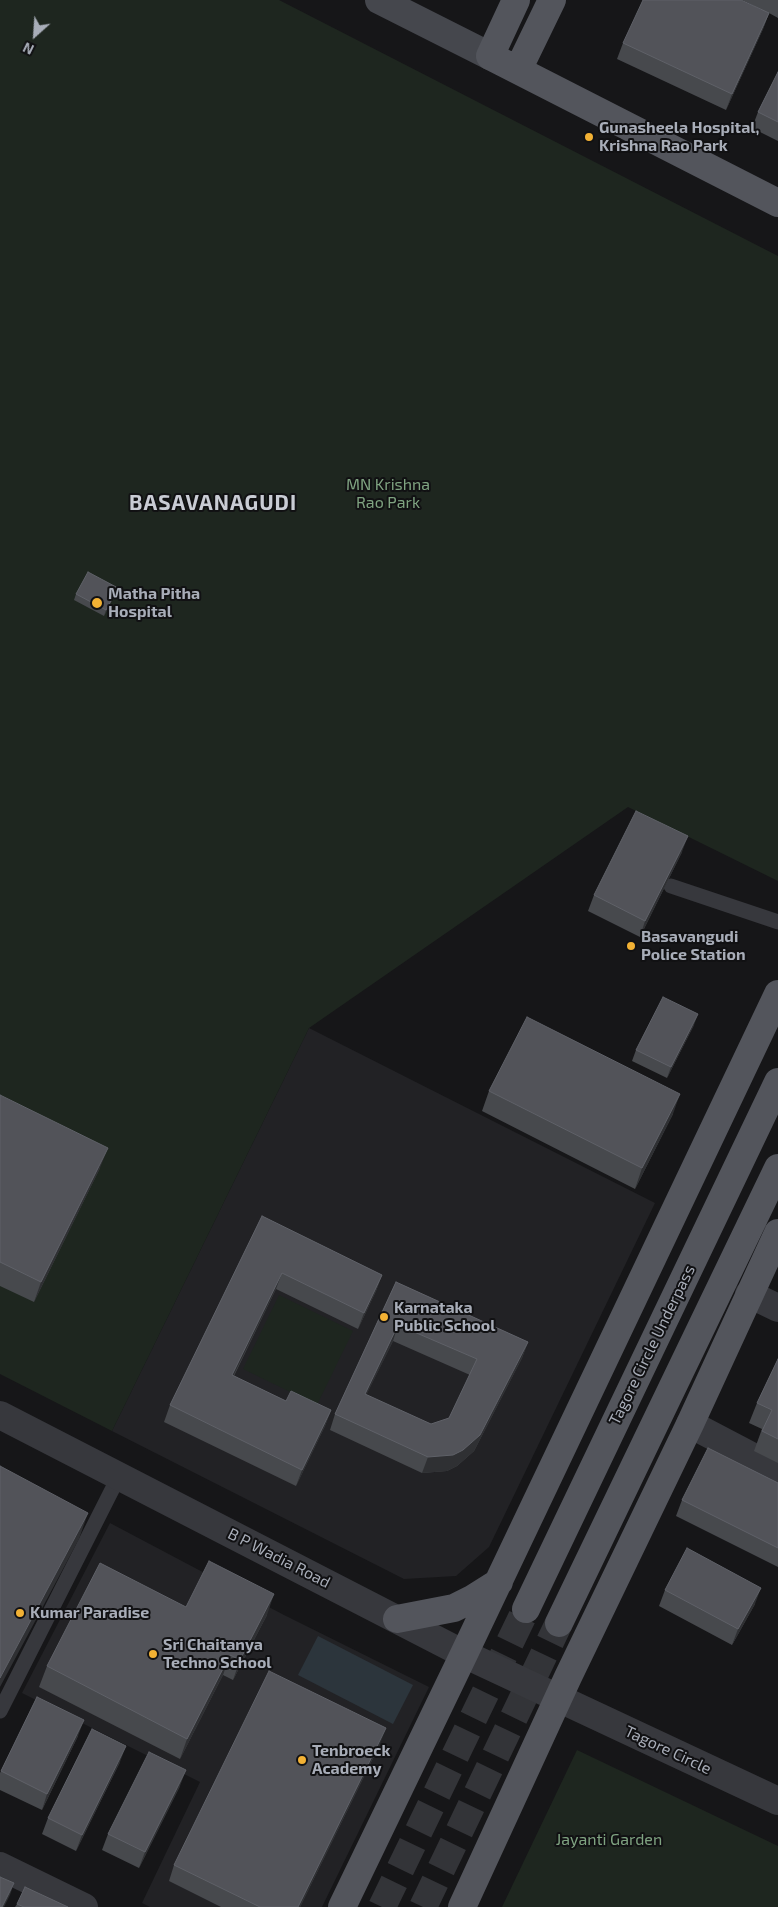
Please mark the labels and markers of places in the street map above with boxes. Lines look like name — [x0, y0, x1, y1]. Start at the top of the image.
place label: Gunasheela Hospital, Krishna Rao Park — [599, 118, 759, 156]
marker: Gunasheela Hospital, Krishna Rao Park — [583, 131, 595, 143]
place label: Matha Pitha Hospital — [108, 584, 200, 622]
marker: Matha Pitha Hospital — [90, 596, 104, 610]
place label: Basavangudi Police Station — [641, 927, 746, 965]
marker: Basavangudi Police Station — [625, 940, 637, 952]
place label: Karnataka Public School — [394, 1298, 495, 1336]
marker: Karnataka Public School — [378, 1311, 390, 1323]
place label: Kumar Paradise — [30, 1603, 149, 1623]
marker: Kumar Paradise — [14, 1607, 26, 1619]
place label: Sri Chaitanya Techno School — [163, 1635, 272, 1673]
marker: Sri Chaitanya Techno School — [147, 1648, 159, 1660]
place label: Tenbroeck Academy — [312, 1741, 390, 1779]
marker: Tenbroeck Academy — [296, 1754, 308, 1766]

